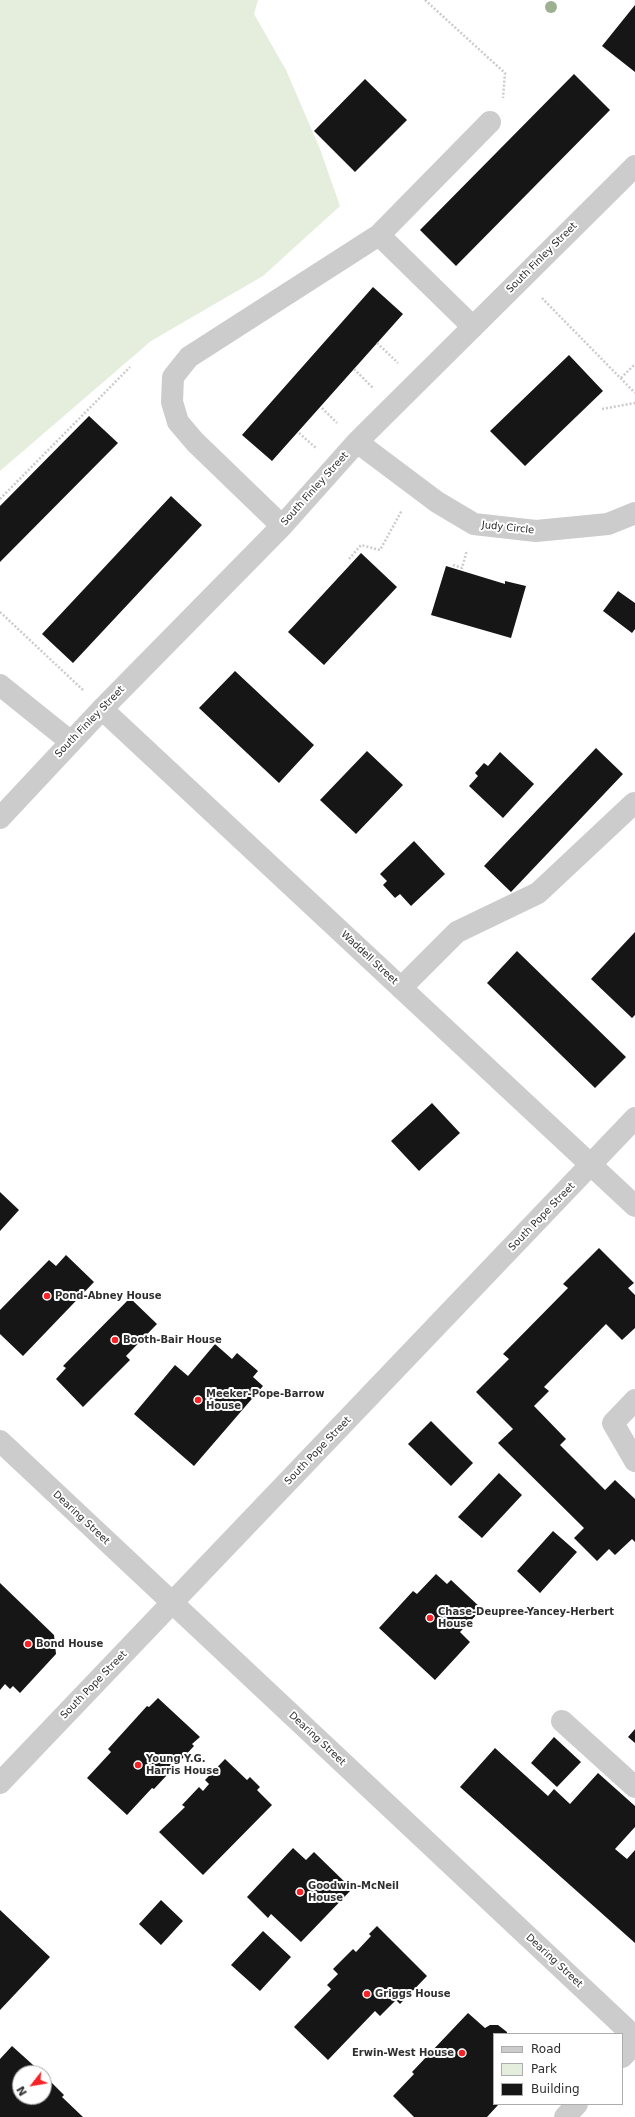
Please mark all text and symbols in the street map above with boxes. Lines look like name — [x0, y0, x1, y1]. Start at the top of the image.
street label: South Finley Street — [504, 220, 580, 296]
street label: South Finley Street — [279, 450, 351, 528]
street label: Judy Circle — [481, 519, 535, 537]
street label: South Finley Street — [53, 684, 127, 760]
street label: Waddell Street — [338, 929, 400, 987]
street label: South Pope Street — [506, 1180, 578, 1254]
place label: Pond-Abney House — [55, 1290, 162, 1302]
marker: Pond-Abney House — [42, 1291, 52, 1301]
place label: Booth-Bair House — [123, 1334, 222, 1346]
marker: Booth-Bair House — [110, 1335, 120, 1345]
place label: Meeker-Pope-Barrow House — [206, 1388, 324, 1412]
marker: Meeker-Pope-Barrow House — [193, 1395, 203, 1405]
street label: South Pope Street — [282, 1414, 354, 1488]
street label: Dearing Street — [50, 1489, 112, 1547]
place label: Chase-Deupree-Yancey-Herbert House — [438, 1606, 614, 1630]
marker: Chase-Deupree-Yancey-Herbert House — [425, 1613, 435, 1623]
place label: Bond House — [36, 1638, 103, 1650]
marker: Bond House — [23, 1639, 33, 1649]
street label: South Pope Street — [58, 1648, 130, 1722]
street label: Dearing Street — [286, 1710, 348, 1768]
place label: Young Y.G. Harris House — [146, 1753, 219, 1776]
marker: Young Y.G. Harris House — [133, 1760, 143, 1770]
place label: Goodwin-McNeil House — [308, 1880, 399, 1904]
marker: Goodwin-McNeil House — [295, 1887, 305, 1897]
street label: Dearing Street — [523, 1932, 585, 1990]
place label: Griggs House — [375, 1988, 450, 2000]
marker: Griggs House — [362, 1989, 372, 1999]
legend — [493, 2033, 623, 2105]
text: Road — [531, 2042, 561, 2056]
place label: Erwin-West House — [352, 2047, 454, 2059]
marker: Erwin-West House — [457, 2048, 467, 2058]
text: Park — [531, 2062, 557, 2076]
north arrow — [12, 2065, 52, 2105]
text: Building — [531, 2082, 580, 2096]
text: N — [14, 2084, 30, 2098]

